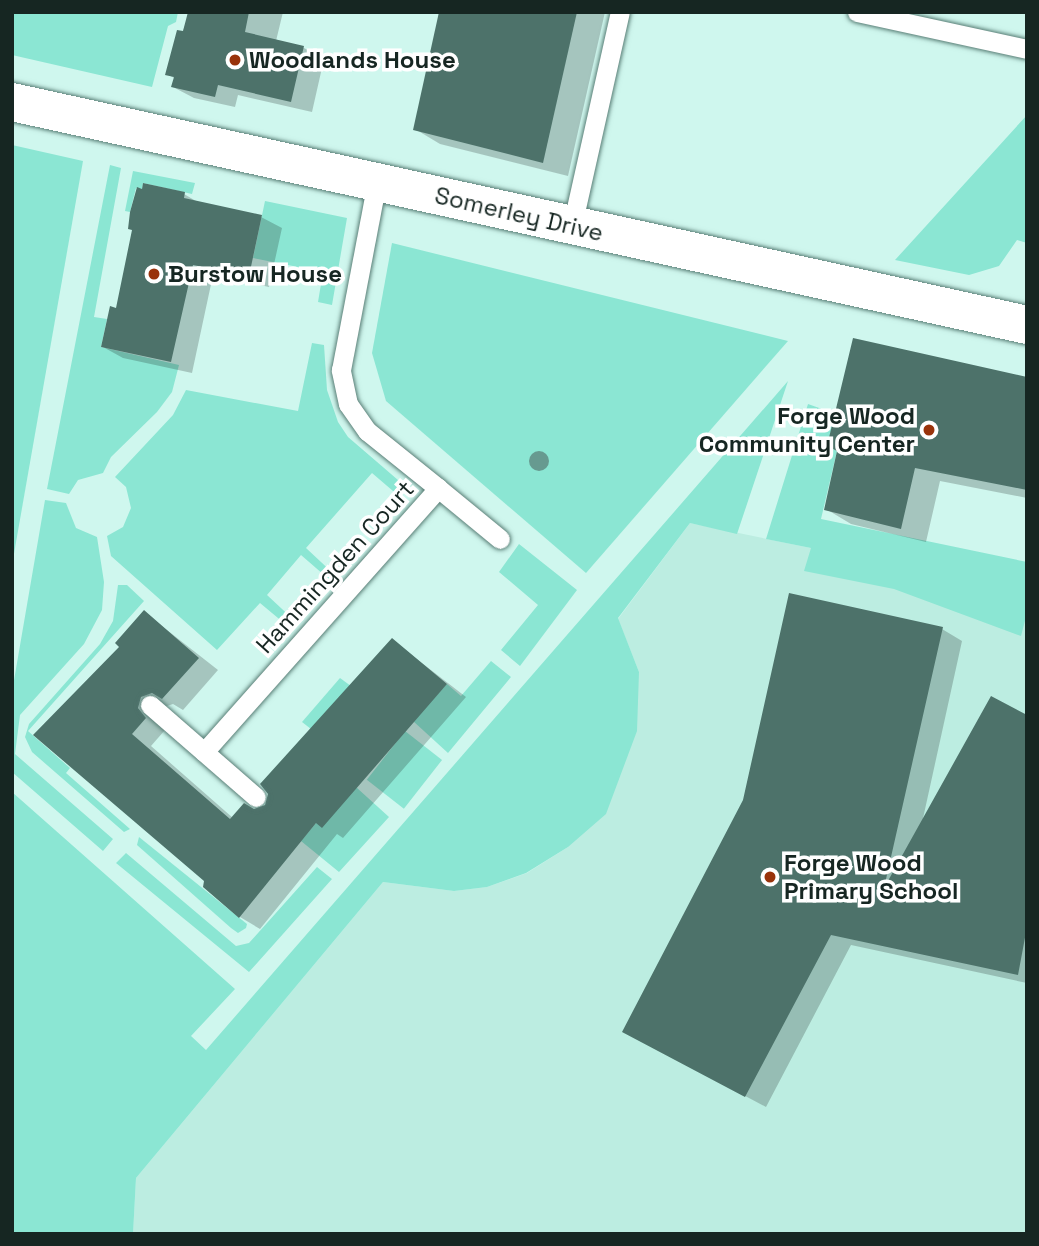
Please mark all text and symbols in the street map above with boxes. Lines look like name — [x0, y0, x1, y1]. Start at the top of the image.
place label: Woodlands House — [249, 46, 456, 74]
marker: Woodlands House — [227, 52, 243, 68]
street label: Somerley Drive — [432, 181, 606, 247]
place label: Burstow House — [168, 260, 342, 288]
marker: Burstow House — [146, 266, 162, 282]
place label: Forge Wood Community Center — [699, 402, 915, 458]
marker: Forge Wood Community Center — [921, 422, 937, 438]
street label: Hammingden Court — [250, 475, 420, 659]
place label: Forge Wood Primary School — [784, 849, 958, 905]
marker: Forge Wood Primary School — [762, 869, 778, 885]

